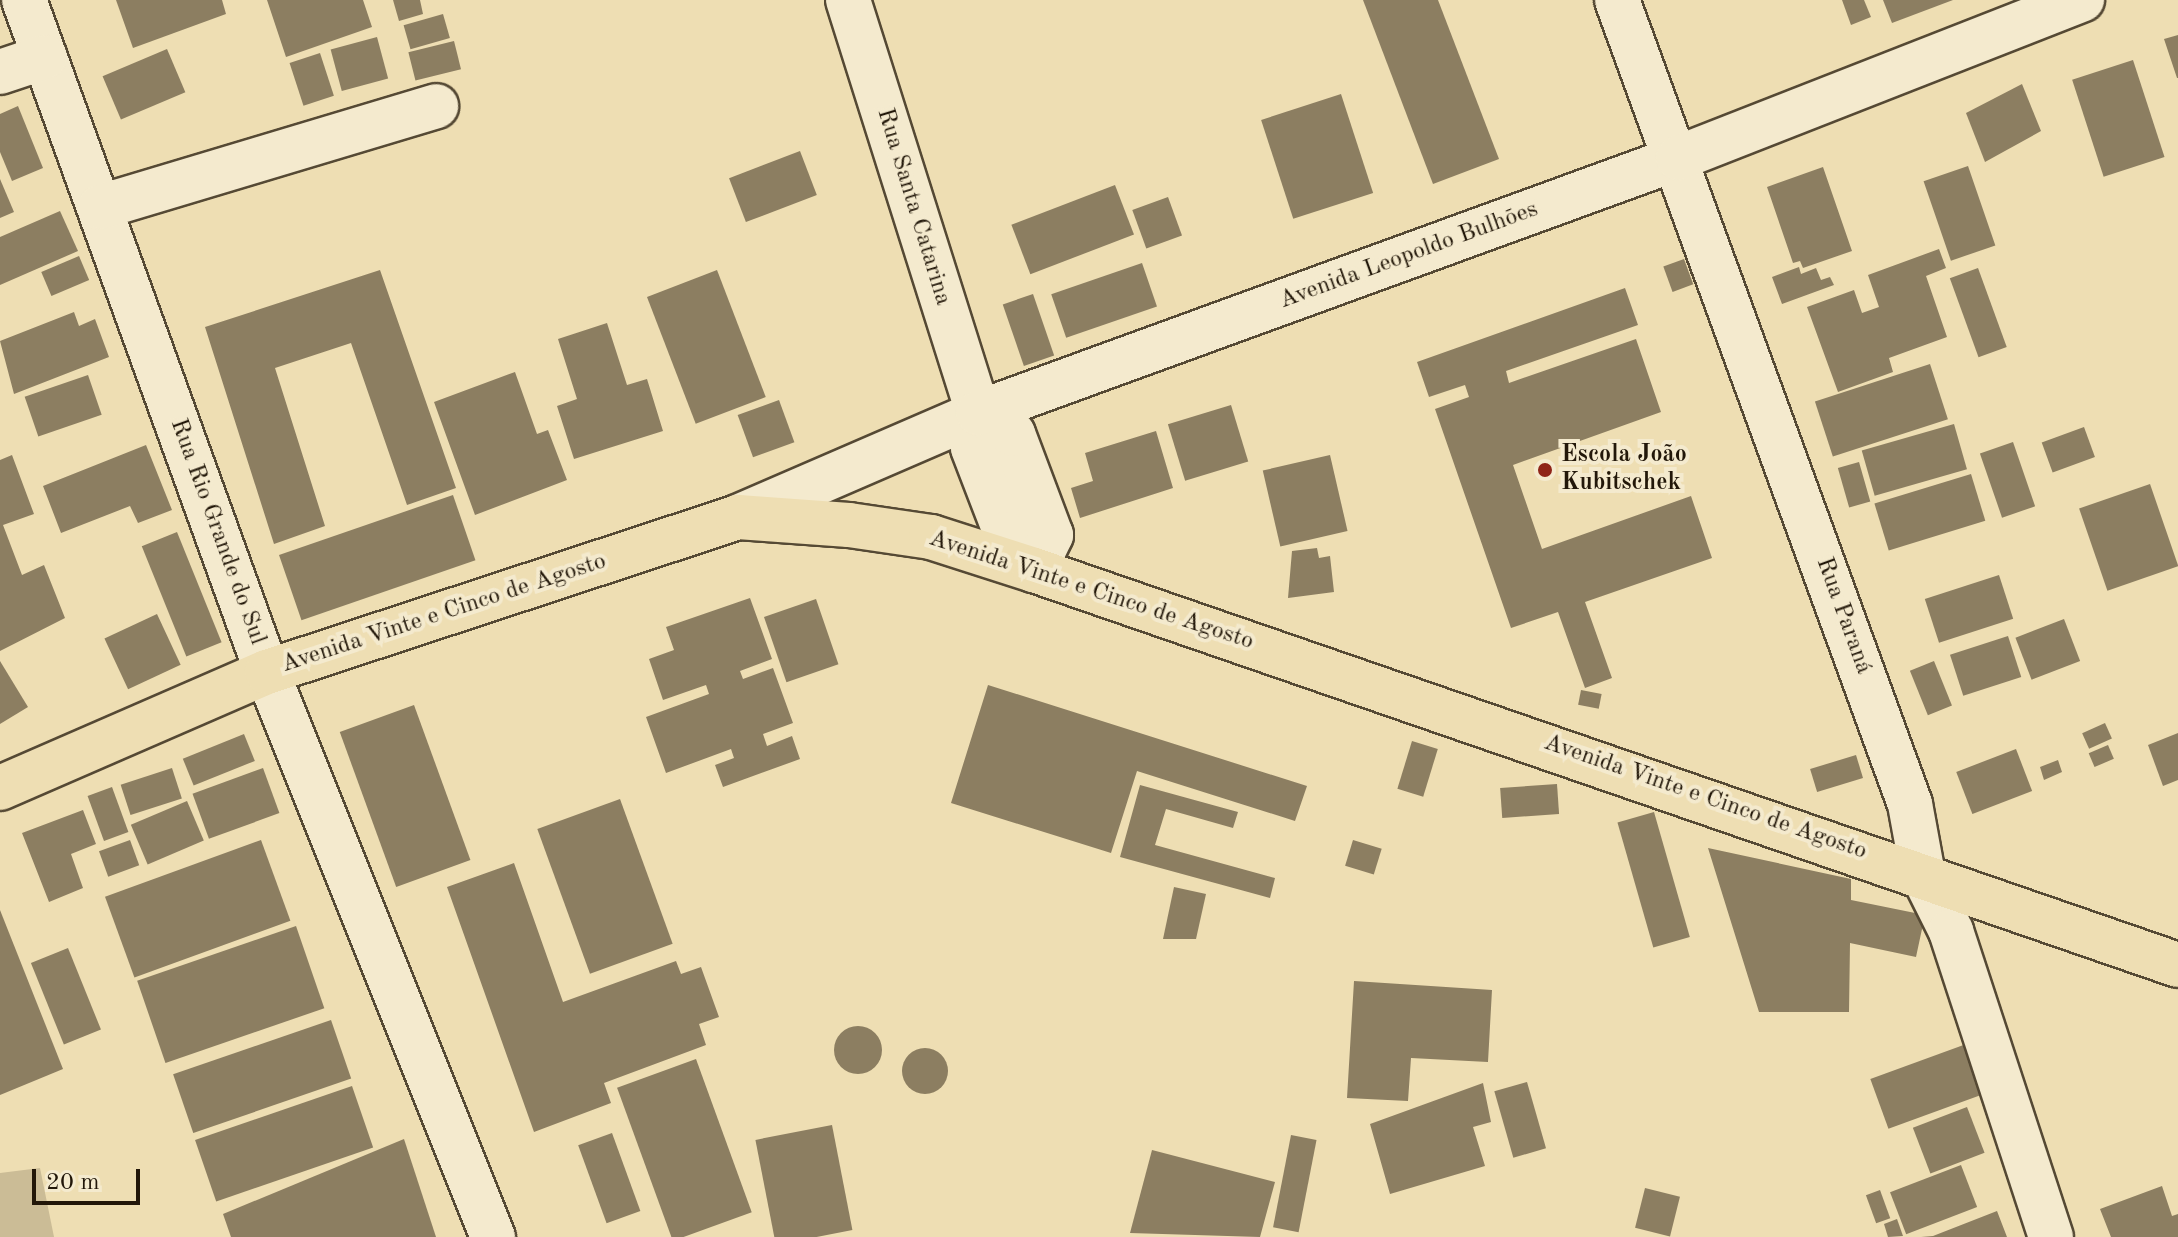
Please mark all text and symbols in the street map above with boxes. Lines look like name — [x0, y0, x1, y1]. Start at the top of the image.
street label: Rua Santa Catarina — [869, 105, 957, 309]
street label: Avenida Leopoldo Bulhões — [1276, 196, 1542, 316]
street label: Rua Rio Grande do Sul — [163, 415, 271, 649]
place label: Escola João Kubitschek — [1561, 442, 1687, 498]
marker: Escola João Kubitschek — [1536, 461, 1554, 479]
street label: Avenida Vinte e Cinco de Agosto — [925, 525, 1257, 657]
street label: Avenida Vinte e Cinco de Agosto — [278, 548, 610, 680]
street label: Rua Paraná — [1809, 554, 1877, 678]
street label: Avenida Vinte e Cinco de Agosto — [1540, 729, 1870, 867]
scale bar — [36, 1153, 144, 1203]
text: 20 m — [46, 1171, 100, 1195]

